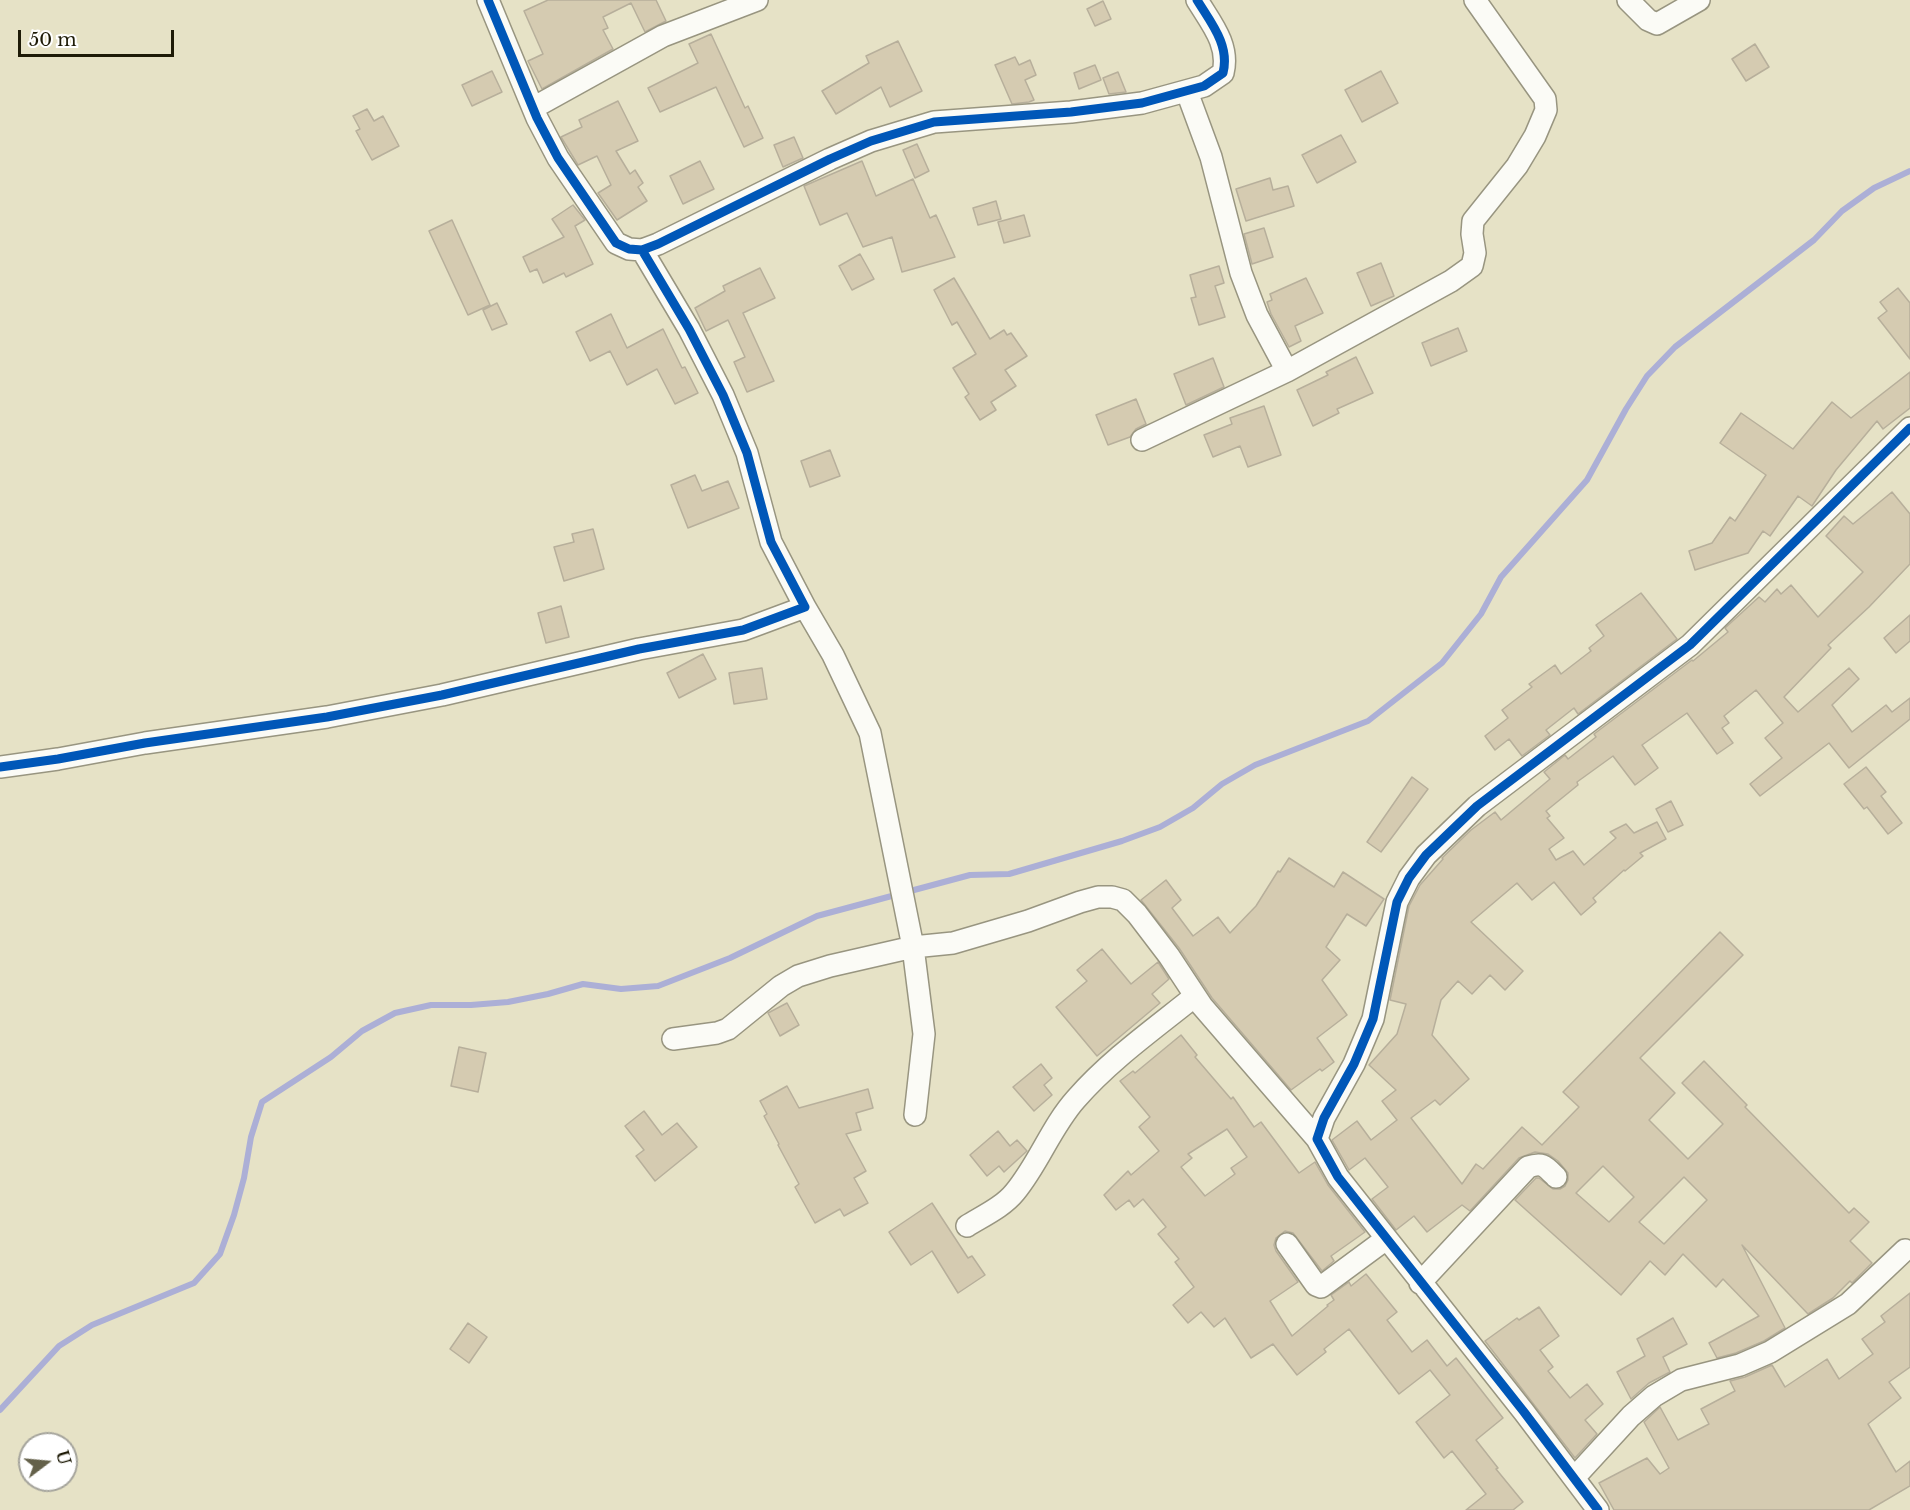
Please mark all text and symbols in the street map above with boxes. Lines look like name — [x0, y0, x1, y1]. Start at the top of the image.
scale bar — [21, 18, 177, 56]
text: 50 m — [29, 29, 77, 51]
north arrow — [18, 1432, 78, 1492]
text: U — [52, 1448, 75, 1467]

